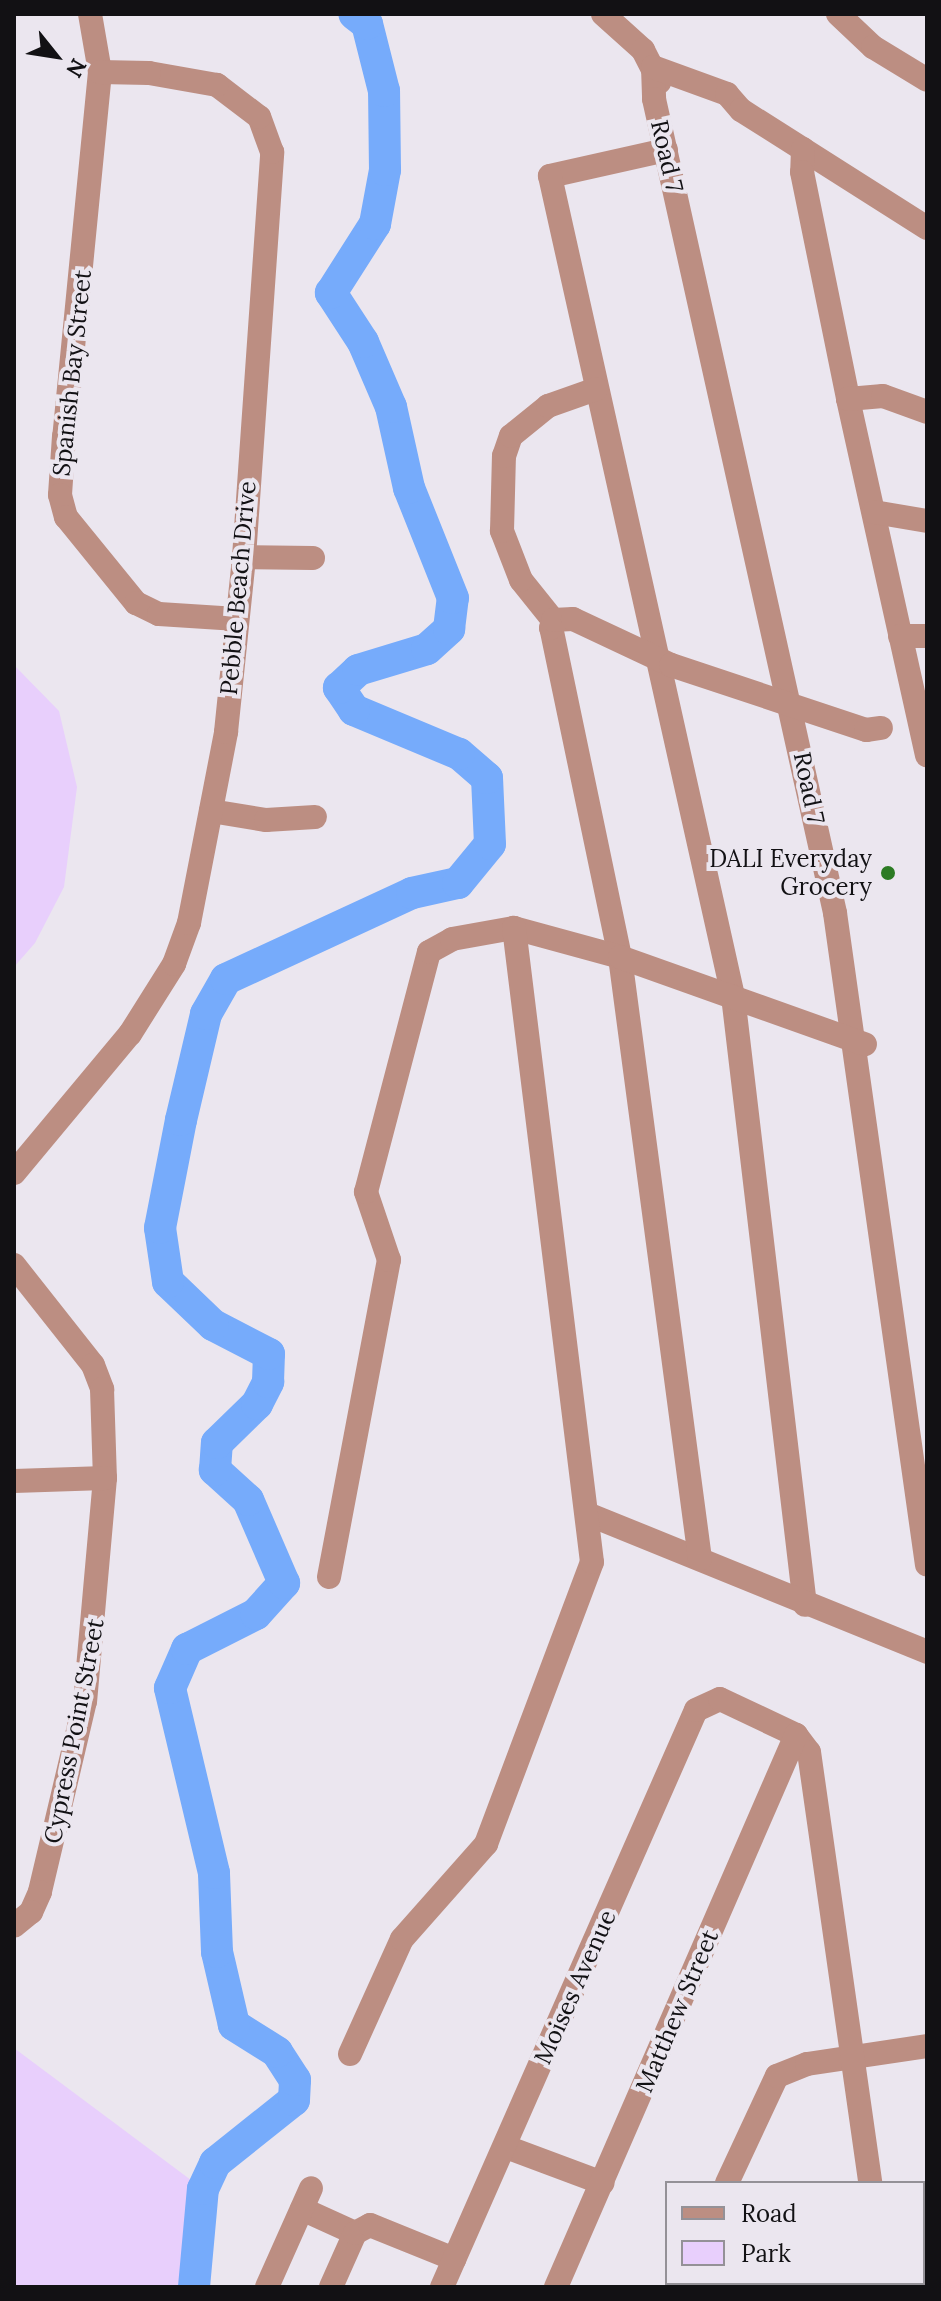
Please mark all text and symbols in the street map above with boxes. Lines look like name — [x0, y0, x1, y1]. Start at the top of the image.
north arrow — [16, 16, 96, 96]
text: N — [60, 54, 93, 82]
street label: Road 7 — [645, 117, 689, 195]
street label: Spanish Bay Street — [47, 268, 97, 478]
street label: Pebble Beach Drive — [214, 480, 262, 696]
street label: Road 7 — [787, 749, 831, 827]
place label: DALI Everyday Grocery — [709, 845, 872, 901]
marker: DALI Everyday Grocery — [879, 864, 897, 882]
street label: Cypress Point Street — [38, 1616, 110, 1846]
street label: Moises Avenue — [528, 1905, 622, 2069]
street label: Matthew Street — [630, 1925, 724, 2097]
legend — [665, 2181, 925, 2285]
text: Road — [741, 2198, 797, 2229]
text: Park — [741, 2238, 791, 2269]

